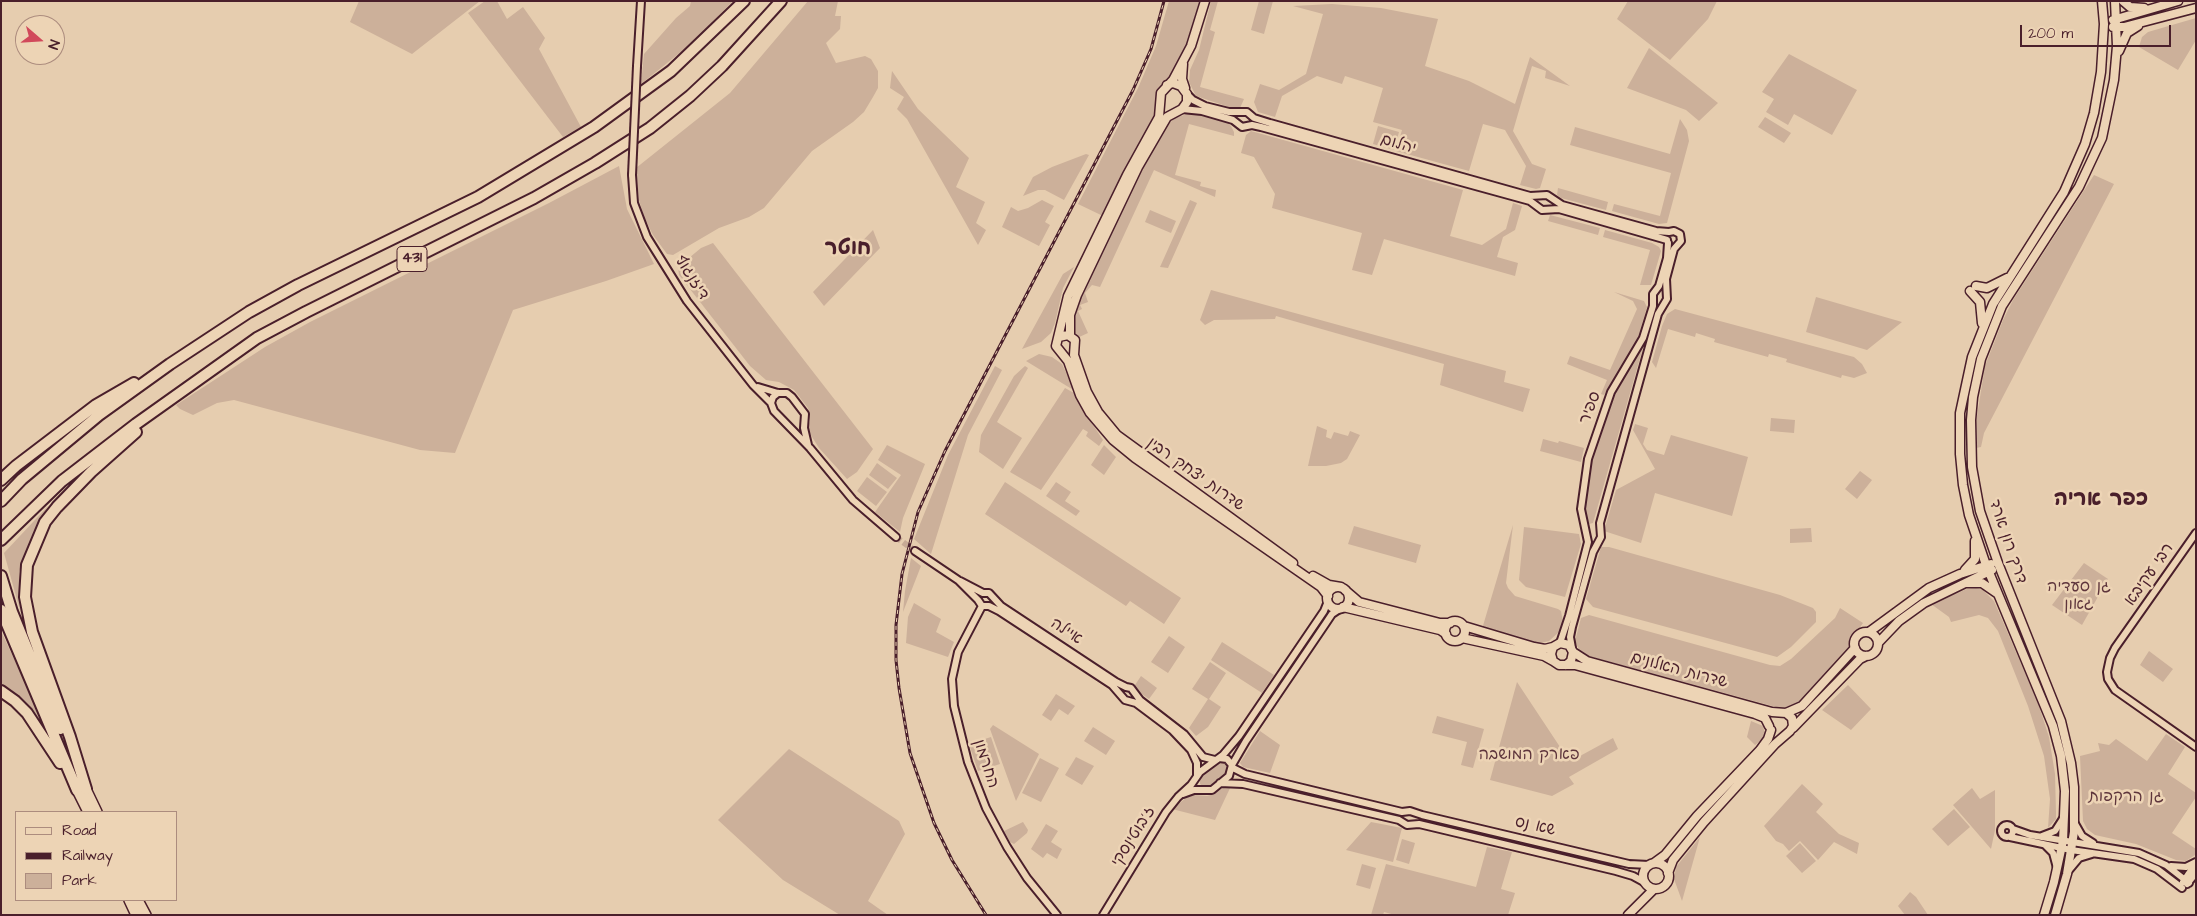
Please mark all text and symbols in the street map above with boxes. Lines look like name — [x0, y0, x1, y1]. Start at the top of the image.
north arrow — [15, 15, 65, 65]
scale bar — [2022, 15, 2173, 47]
text: 200 m — [2028, 23, 2073, 44]
text: N — [42, 37, 64, 52]
street label: יהלום — [1378, 131, 1418, 159]
district label: חוטר — [825, 237, 871, 263]
road number: 431 — [397, 246, 427, 272]
street label: דיזנגוף — [670, 252, 712, 304]
street label: ספיר — [1576, 389, 1606, 427]
street label: שדרות יצחק רבין — [1142, 434, 1248, 516]
district label: כפר אריה — [2054, 488, 2148, 514]
street label: דרך רון ארד — [1984, 497, 2030, 587]
street label: רבי עקיבא — [2121, 540, 2179, 610]
park label: גן סעדיה גאון — [2047, 578, 2111, 616]
street label: איילה — [1046, 614, 1086, 650]
street label: שדרות האלונים — [1628, 649, 1730, 693]
street label: החרמון — [968, 737, 1002, 791]
park label: פארק המושבה — [1478, 746, 1580, 766]
park label: גן הרקפות — [2088, 788, 2164, 808]
street label: ז'בוטינסקי — [1108, 803, 1160, 871]
legend — [15, 811, 178, 901]
street label: שא נס — [1513, 813, 1557, 841]
text: Road — [62, 820, 96, 841]
text: Railway — [62, 845, 113, 866]
text: Park — [62, 870, 97, 891]

